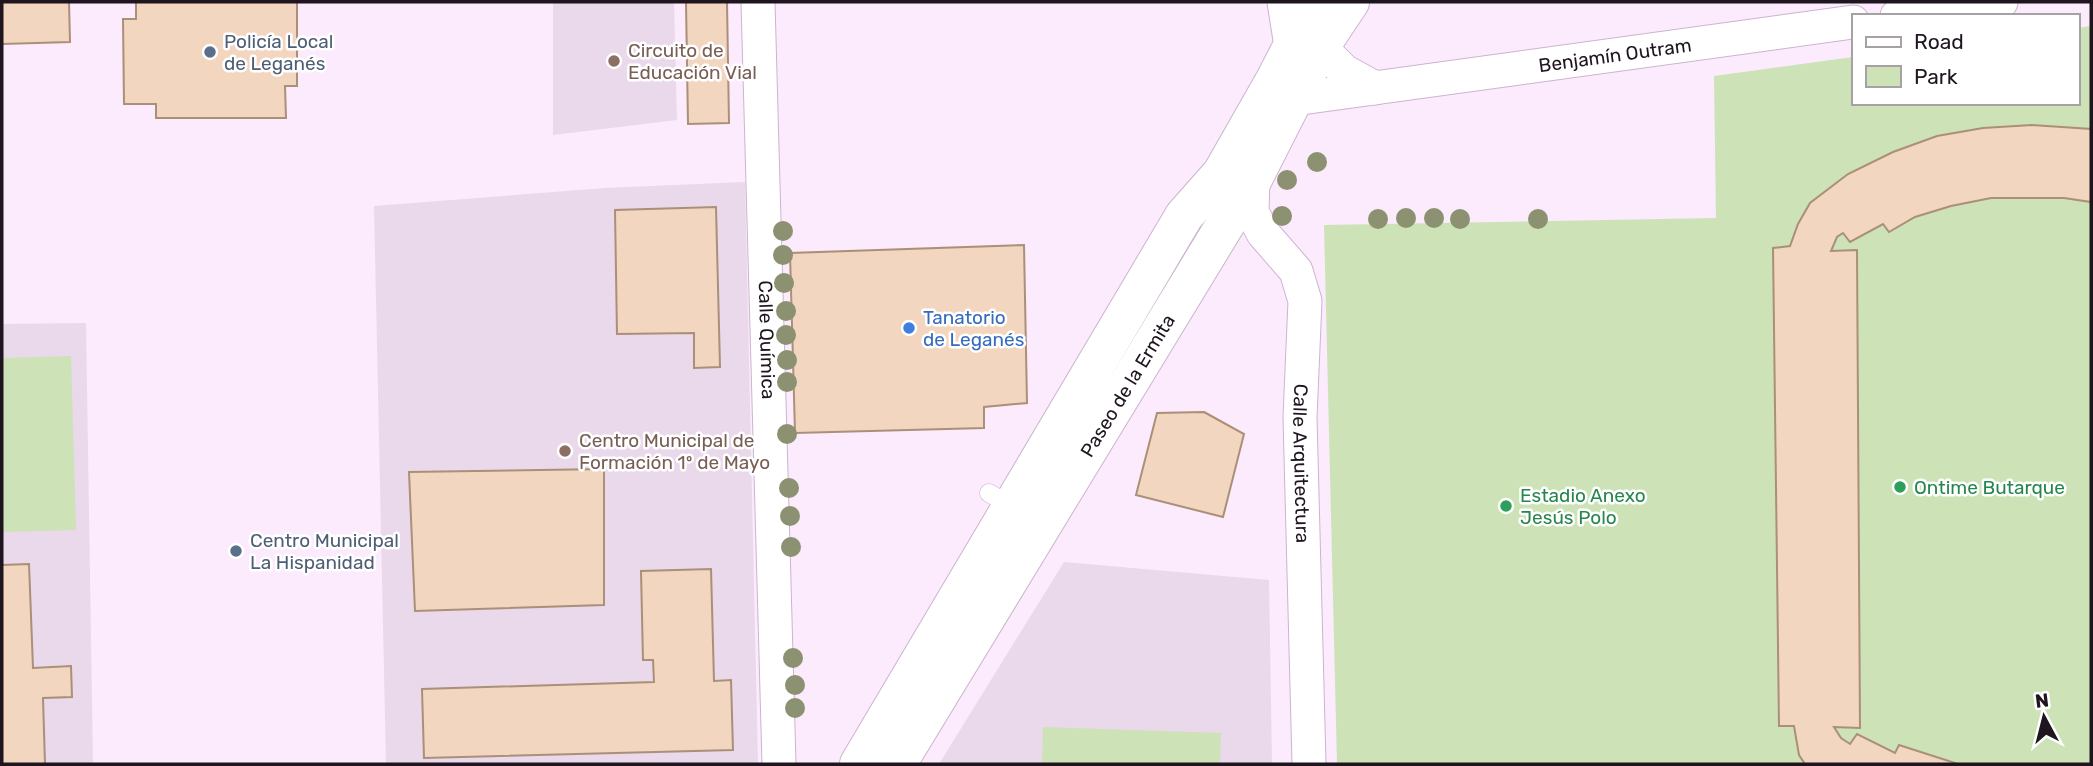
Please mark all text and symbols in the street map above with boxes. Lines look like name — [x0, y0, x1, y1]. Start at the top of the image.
legend — [1852, 14, 2079, 105]
text: Road — [1914, 29, 1964, 54]
place label: Policía Local de Leganés — [224, 30, 333, 75]
street label: Benjamín Outram — [1537, 33, 1693, 77]
place label: Circuito de Educación Vial — [628, 39, 757, 84]
marker: Policía Local de Leganés — [202, 44, 218, 60]
marker: Circuito de Educación Vial — [606, 53, 622, 69]
text: Park — [1914, 64, 1958, 89]
street label: Calle Química — [754, 280, 780, 400]
place label: Tanatorio de Leganés — [923, 306, 1024, 351]
street label: Paseo de la Ermita — [1076, 310, 1180, 461]
marker: Tanatorio de Leganés — [901, 320, 917, 336]
street label: Calle Arquitectura — [1288, 383, 1314, 543]
place label: Centro Municipal de Formación 1º de Mayo — [579, 429, 770, 474]
marker: Centro Municipal de Formación 1º de Mayo — [557, 443, 573, 459]
place label: Ontime Butarque — [1914, 476, 2065, 499]
marker: Ontime Butarque — [1892, 479, 1908, 495]
place label: Estadio Anexo Jesús Polo — [1520, 484, 1646, 529]
marker: Estadio Anexo Jesús Polo — [1498, 498, 1514, 514]
place label: Centro Municipal La Hispanidad — [250, 529, 399, 574]
marker: Centro Municipal La Hispanidad — [228, 543, 244, 559]
north arrow — [2009, 682, 2079, 752]
text: N — [2034, 688, 2050, 713]

